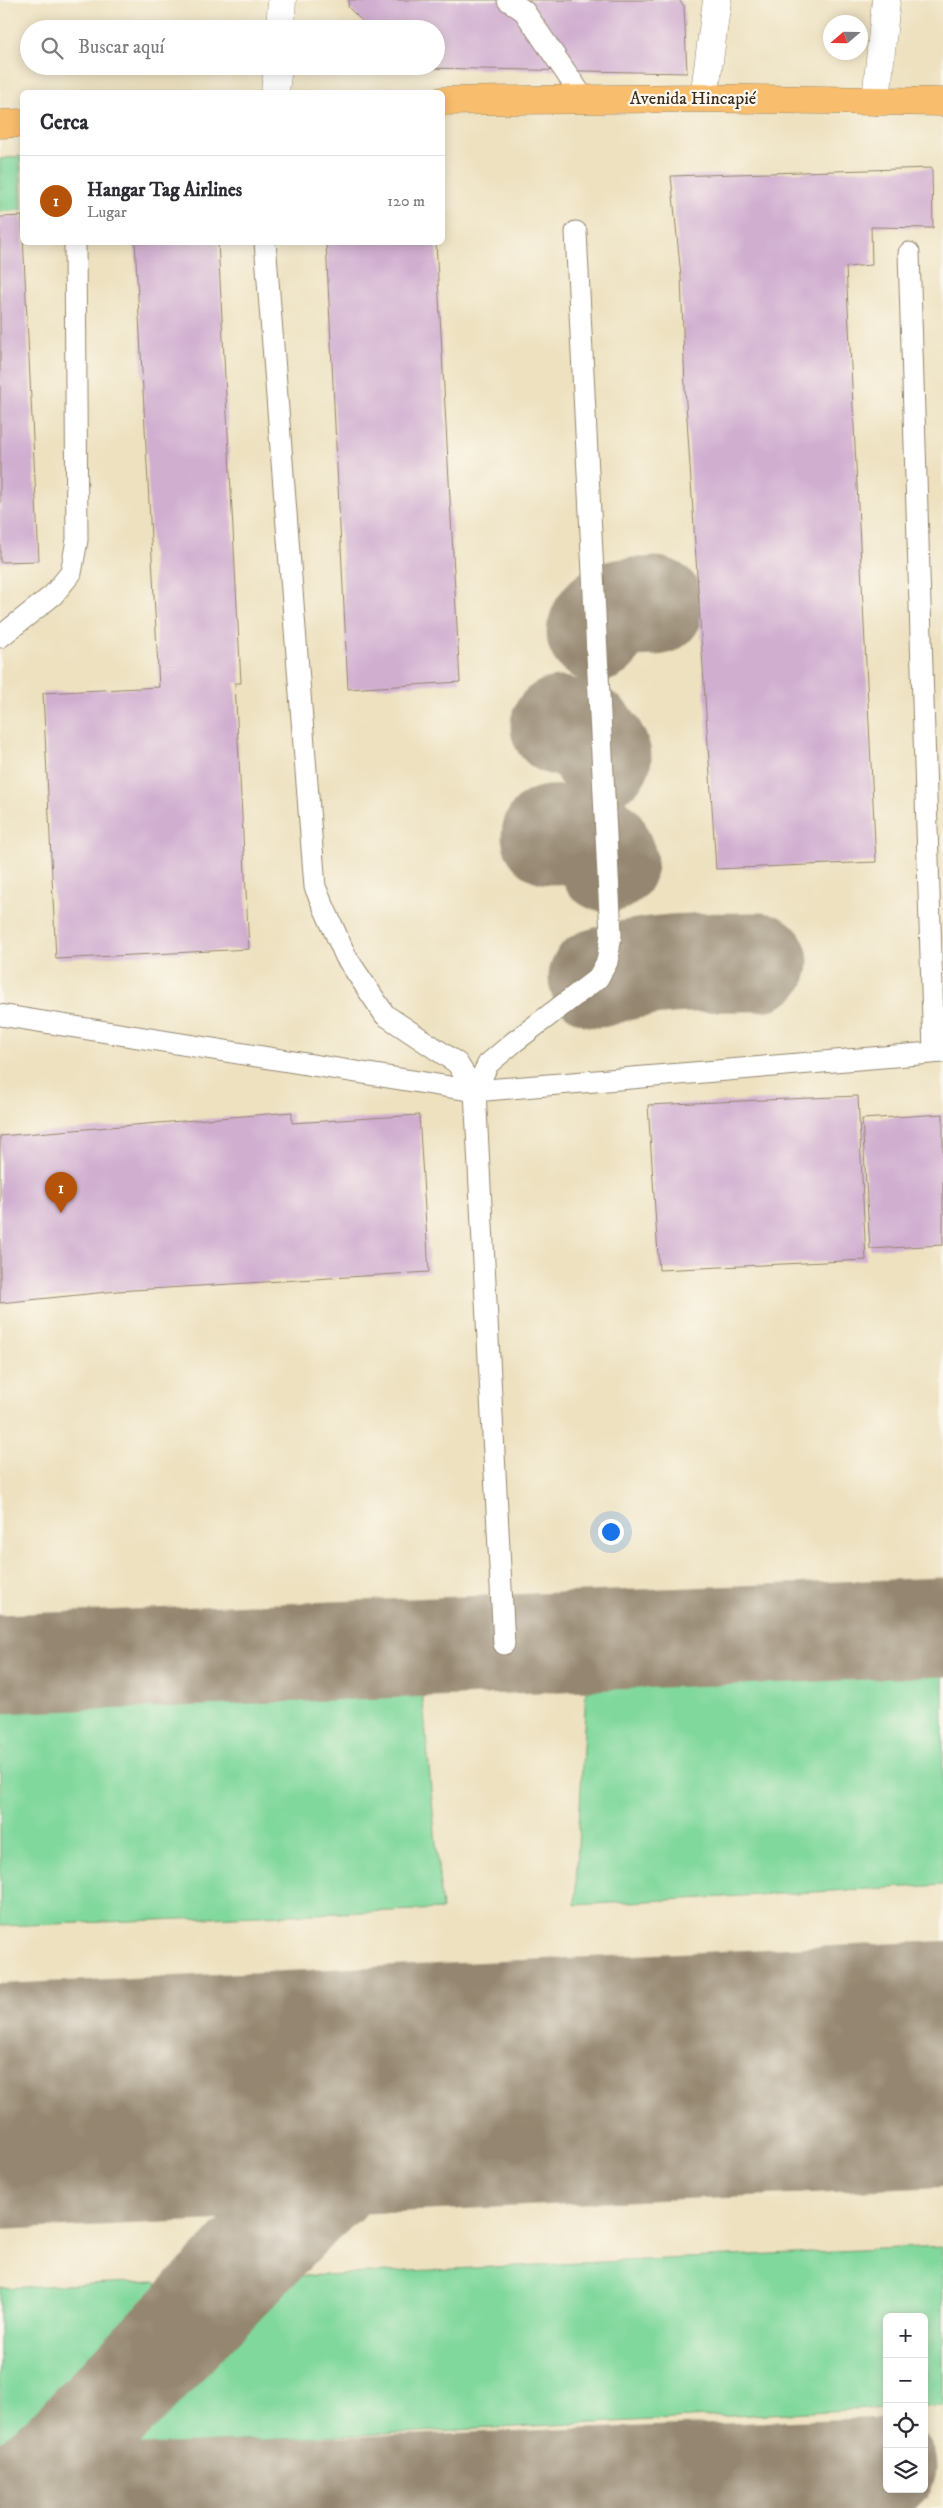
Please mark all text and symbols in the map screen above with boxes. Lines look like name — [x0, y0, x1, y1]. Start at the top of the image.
north arrow — [823, 15, 868, 60]
search box — [20, 20, 445, 75]
icon: search — [38, 34, 66, 62]
text: Buscar aquí — [78, 36, 164, 59]
street label: Avenida Hincapié — [630, 88, 757, 110]
text: Cerca — [40, 110, 88, 136]
text: Hangar Tag Airlines — [87, 179, 242, 202]
text: 1 — [53, 191, 59, 211]
text: 120 m — [387, 191, 425, 211]
text: Lugar — [87, 202, 127, 222]
pin: 1 — [45, 1172, 77, 1213]
your location — [598, 1519, 624, 1545]
map controls — [883, 2313, 928, 2493]
button: + — [883, 2313, 928, 2358]
button: − — [883, 2358, 928, 2403]
button: locate — [883, 2403, 928, 2448]
button: layers — [883, 2448, 928, 2493]

